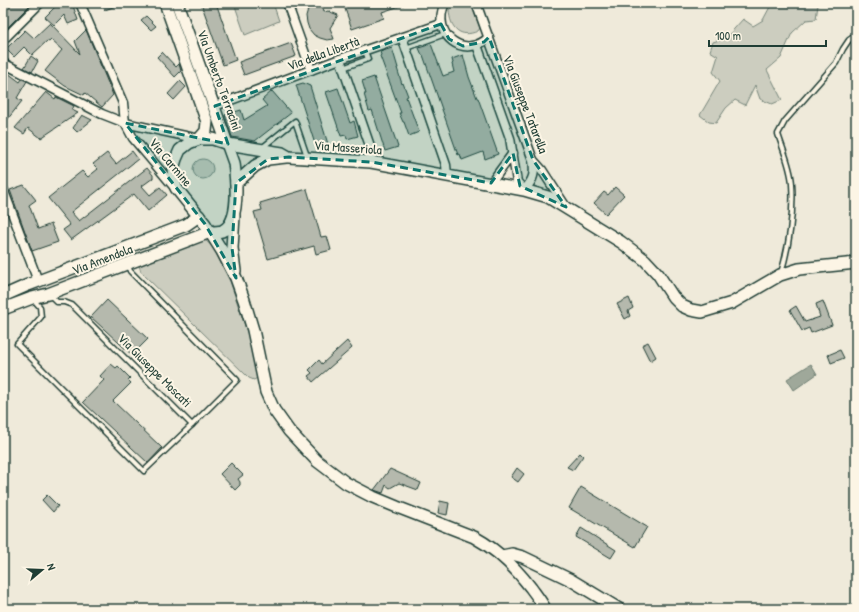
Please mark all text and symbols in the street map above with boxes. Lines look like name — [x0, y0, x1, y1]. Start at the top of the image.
scale bar — [709, 22, 826, 48]
street label: Via Umberto Terracini — [193, 27, 247, 133]
text: 100 m — [715, 27, 741, 44]
street label: Via della Libertà — [285, 32, 361, 74]
street label: Via Giuseppe Tatarella — [499, 52, 553, 156]
street label: Via Carmine — [145, 134, 197, 190]
street label: Via Masseriola — [313, 136, 383, 158]
street label: Via Amendola — [69, 239, 135, 279]
street label: Via Giuseppe Moscati — [114, 329, 196, 411]
north arrow — [22, 550, 62, 590]
text: N — [44, 562, 59, 572]

